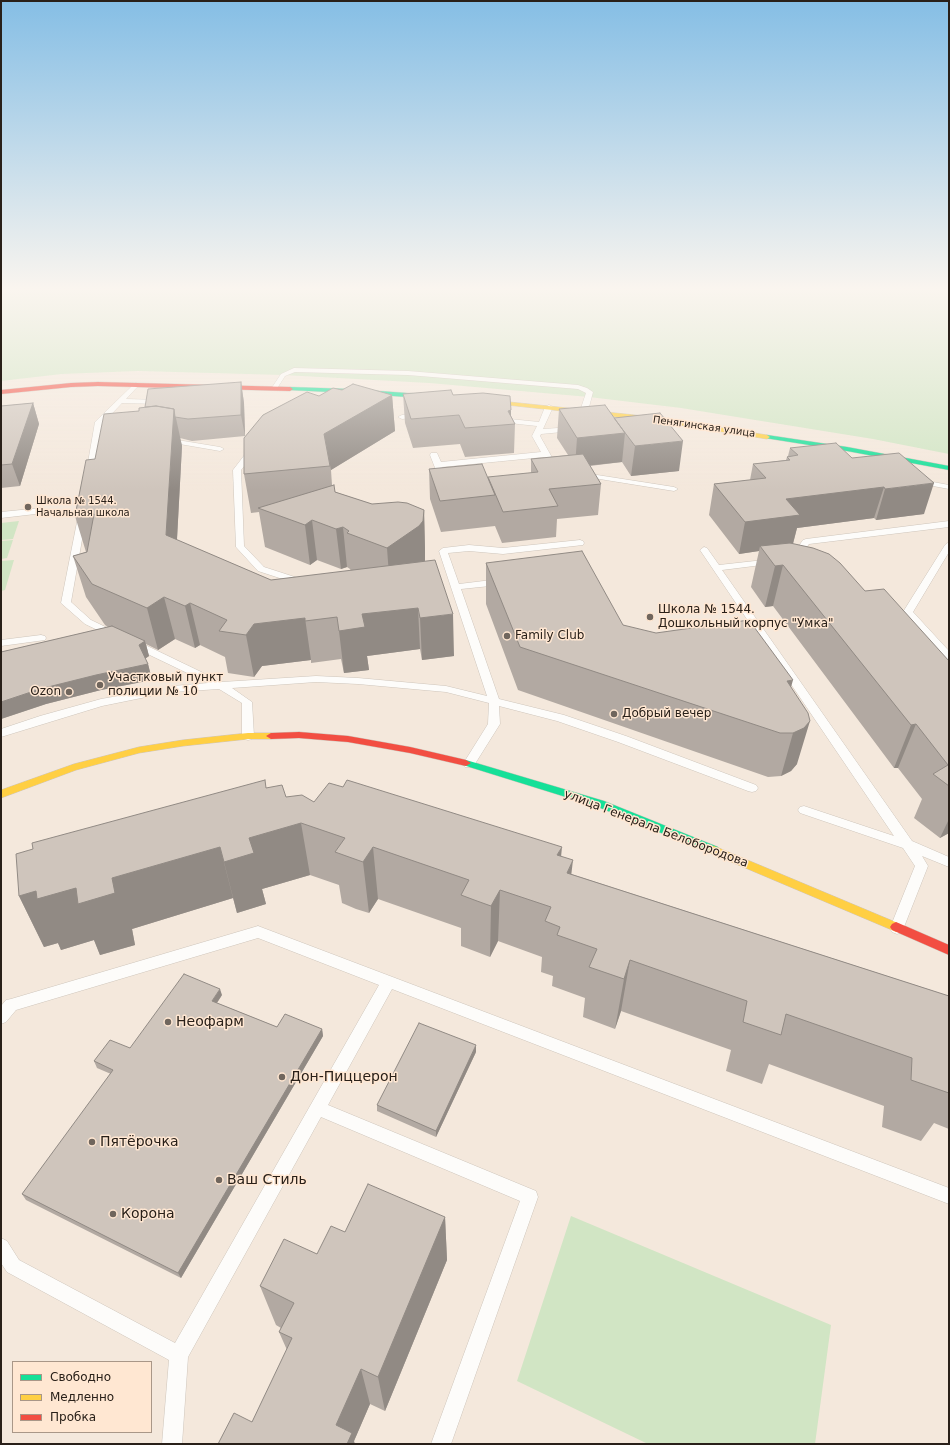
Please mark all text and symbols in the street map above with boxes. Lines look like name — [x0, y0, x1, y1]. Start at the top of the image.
street label: Пенягинская улица — [652, 414, 756, 440]
place label: Школа № 1544. Начальная школа — [36, 495, 130, 518]
marker: Школа № 1544. Начальная школа — [23, 502, 33, 512]
place label: Школа № 1544. Дошкольный корпус "Умка" — [658, 603, 834, 631]
marker: Школа № 1544. Дошкольный корпус "Умка" — [645, 612, 655, 622]
place label: Family Club — [515, 629, 584, 643]
marker: Family Club — [502, 631, 512, 641]
place label: Участковый пункт полиции № 10 — [108, 671, 223, 699]
marker: Участковый пункт полиции № 10 — [95, 680, 105, 690]
place label: Ozon — [30, 685, 61, 699]
marker: Ozon — [64, 687, 74, 697]
place label: Добрый вечер — [622, 707, 711, 721]
marker: Добрый вечер — [609, 709, 619, 719]
street label: улица Генерала Белобородова — [562, 787, 750, 871]
place label: Неофарм — [176, 1014, 244, 1030]
marker: Неофарм — [163, 1017, 173, 1027]
place label: Дон-Пиццерон — [290, 1069, 398, 1085]
marker: Дон-Пиццерон — [277, 1072, 287, 1082]
place label: Пятёрочка — [100, 1134, 178, 1150]
marker: Пятёрочка — [87, 1137, 97, 1147]
place label: Ваш Стиль — [227, 1172, 307, 1188]
marker: Ваш Стиль — [214, 1175, 224, 1185]
place label: Корона — [121, 1206, 175, 1222]
marker: Корона — [108, 1209, 118, 1219]
legend — [12, 1361, 152, 1433]
text: Свободно — [50, 1370, 111, 1384]
text: Медленно — [50, 1390, 114, 1404]
text: Пробка — [50, 1410, 96, 1424]

